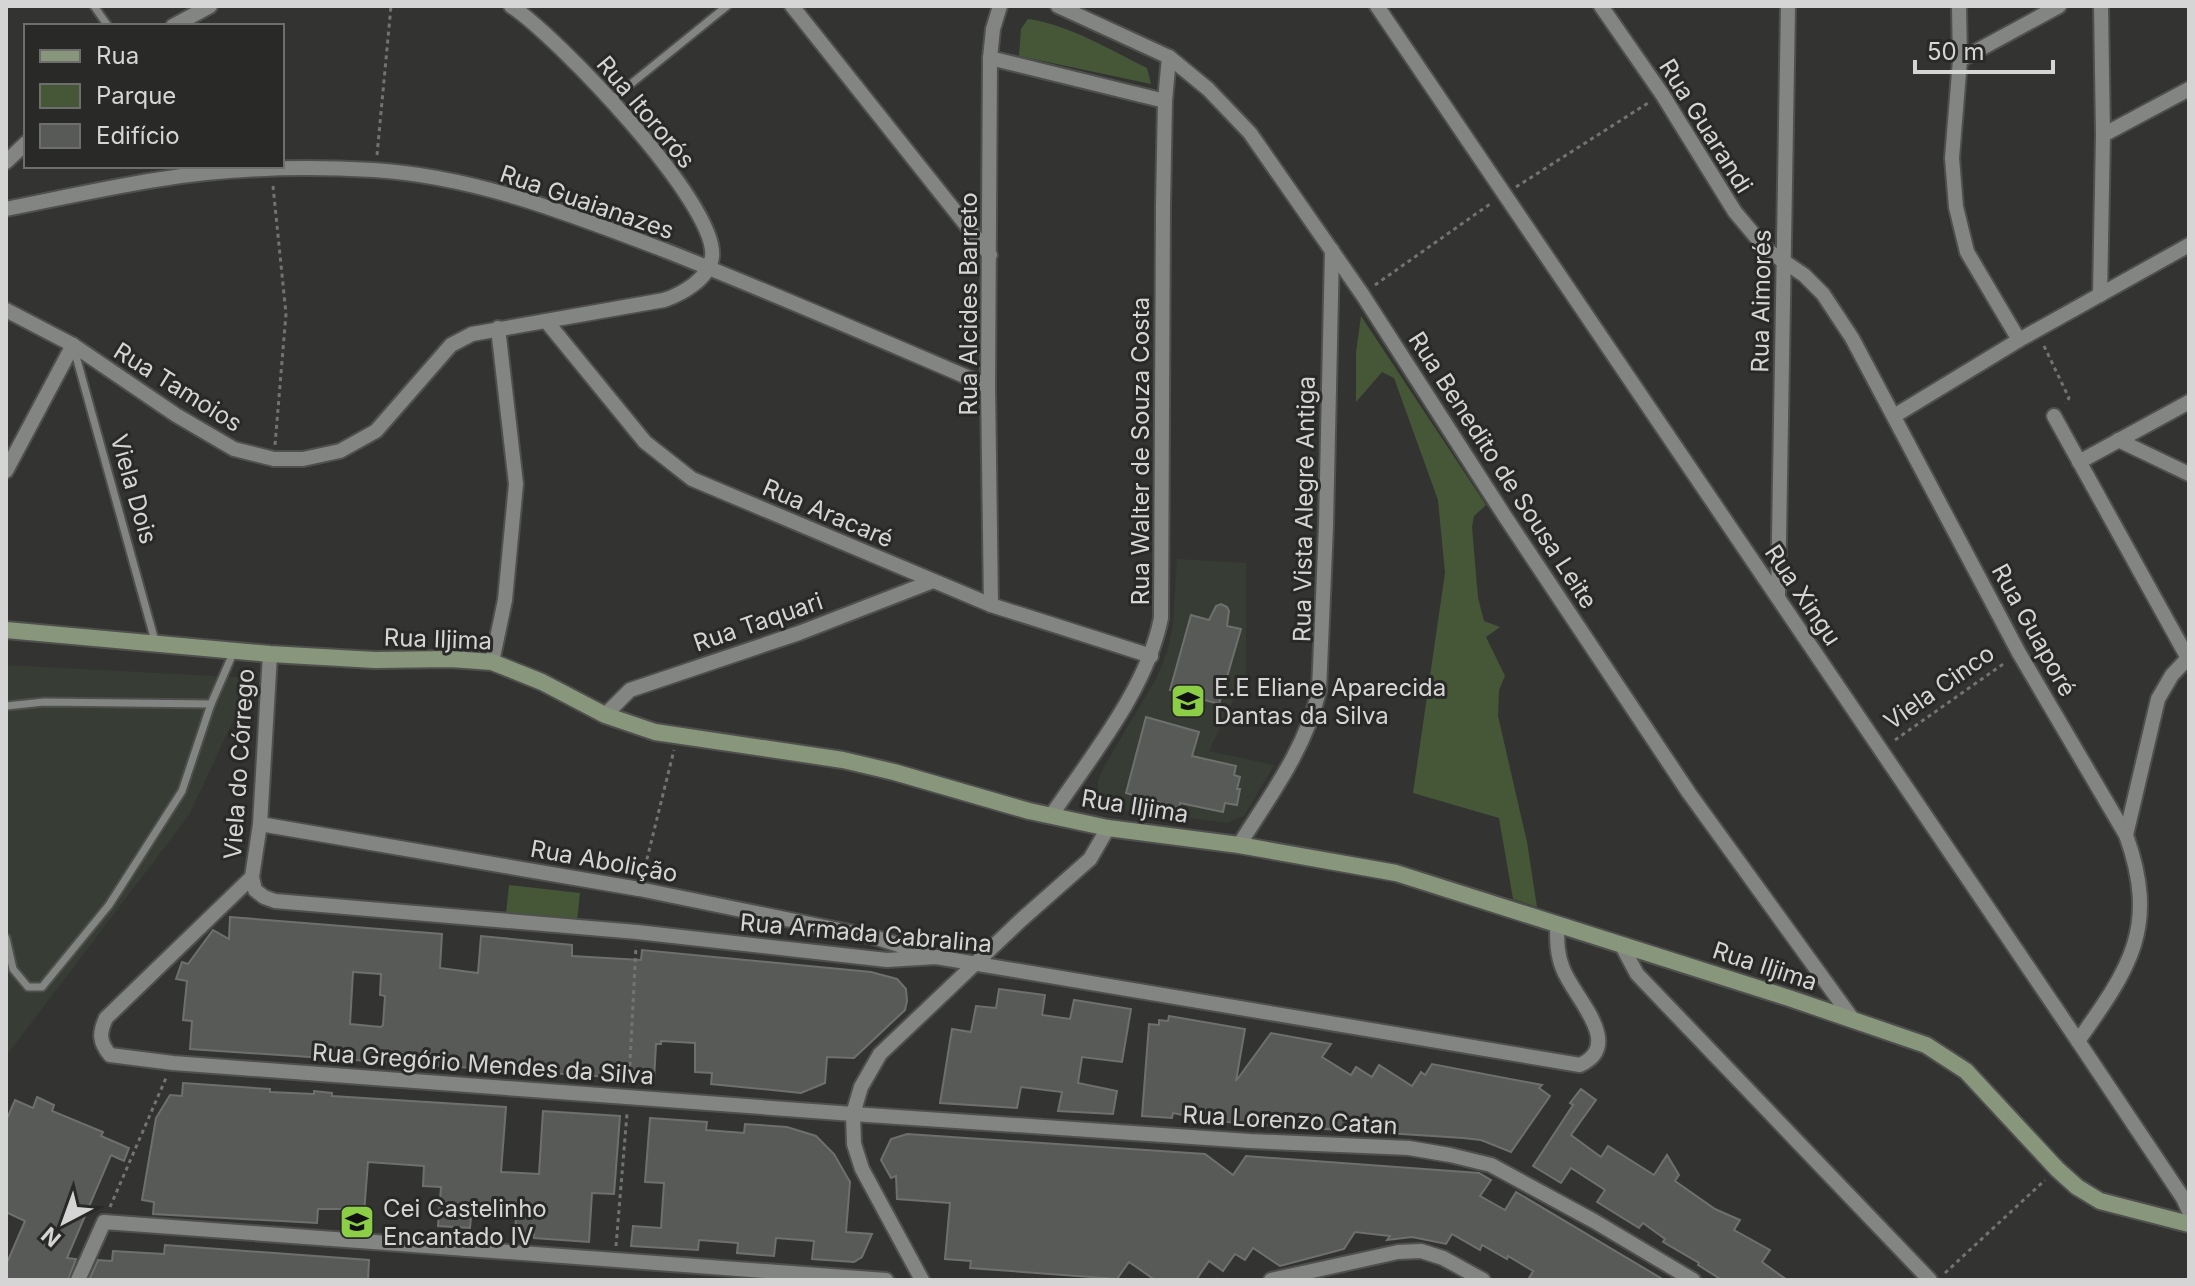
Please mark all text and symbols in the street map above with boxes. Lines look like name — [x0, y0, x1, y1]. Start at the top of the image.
legend — [24, 24, 284, 168]
scale bar — [1915, 24, 2053, 74]
text: 50 m — [1927, 37, 1985, 66]
text: Rua — [96, 41, 139, 70]
street label: Rua Itororós — [591, 50, 701, 174]
street label: Rua Guarandi — [1653, 54, 1759, 198]
text: Parque — [96, 81, 176, 110]
text: Edifício — [96, 121, 180, 150]
street label: Rua Guaianazes — [496, 159, 678, 245]
street label: Rua Alcides Barreto — [954, 192, 983, 416]
street label: Rua Aimorés — [1745, 229, 1777, 373]
street label: Rua Walter de Souza Costa — [1126, 297, 1155, 605]
street label: Rua Benedito de Sousa Leite — [1403, 326, 1603, 614]
street label: Rua Tamoios — [109, 336, 247, 438]
street label: Rua Vista Alegre Antiga — [1287, 376, 1321, 642]
street label: Viela Dois — [105, 431, 163, 547]
street label: Rua Aracaré — [758, 472, 898, 554]
street label: Rua Xingu — [1759, 539, 1847, 651]
street label: Rua Guaporé — [1986, 559, 2082, 701]
street label: Rua Taquari — [690, 586, 826, 658]
street label: Rua Iljima — [383, 623, 493, 655]
street label: Viela Cinco — [1878, 638, 2000, 736]
street label: Viela do Córrego — [218, 668, 260, 860]
place label: E.E Eliane Aparecida Dantas da Silva — [1214, 673, 1446, 730]
school or university icon: E.E Eliane Aparecida Dantas da Silva — [1169, 682, 1207, 720]
street label: Rua Iljima — [1079, 783, 1191, 829]
street label: Rua Abolição — [528, 834, 680, 888]
street label: Rua Armada Cabralina — [739, 908, 993, 958]
street label: Rua Iljima — [1709, 935, 1821, 997]
street label: Rua Gregório Mendes da Silva — [311, 1038, 655, 1090]
street label: Rua Lorenzo Catan — [1182, 1100, 1398, 1140]
north arrow — [24, 1182, 104, 1262]
place label: Cei Castelinho Encantado IV — [383, 1194, 547, 1251]
school or university icon: Cei Castelinho Encantado IV — [338, 1203, 376, 1241]
text: N — [36, 1222, 66, 1252]

